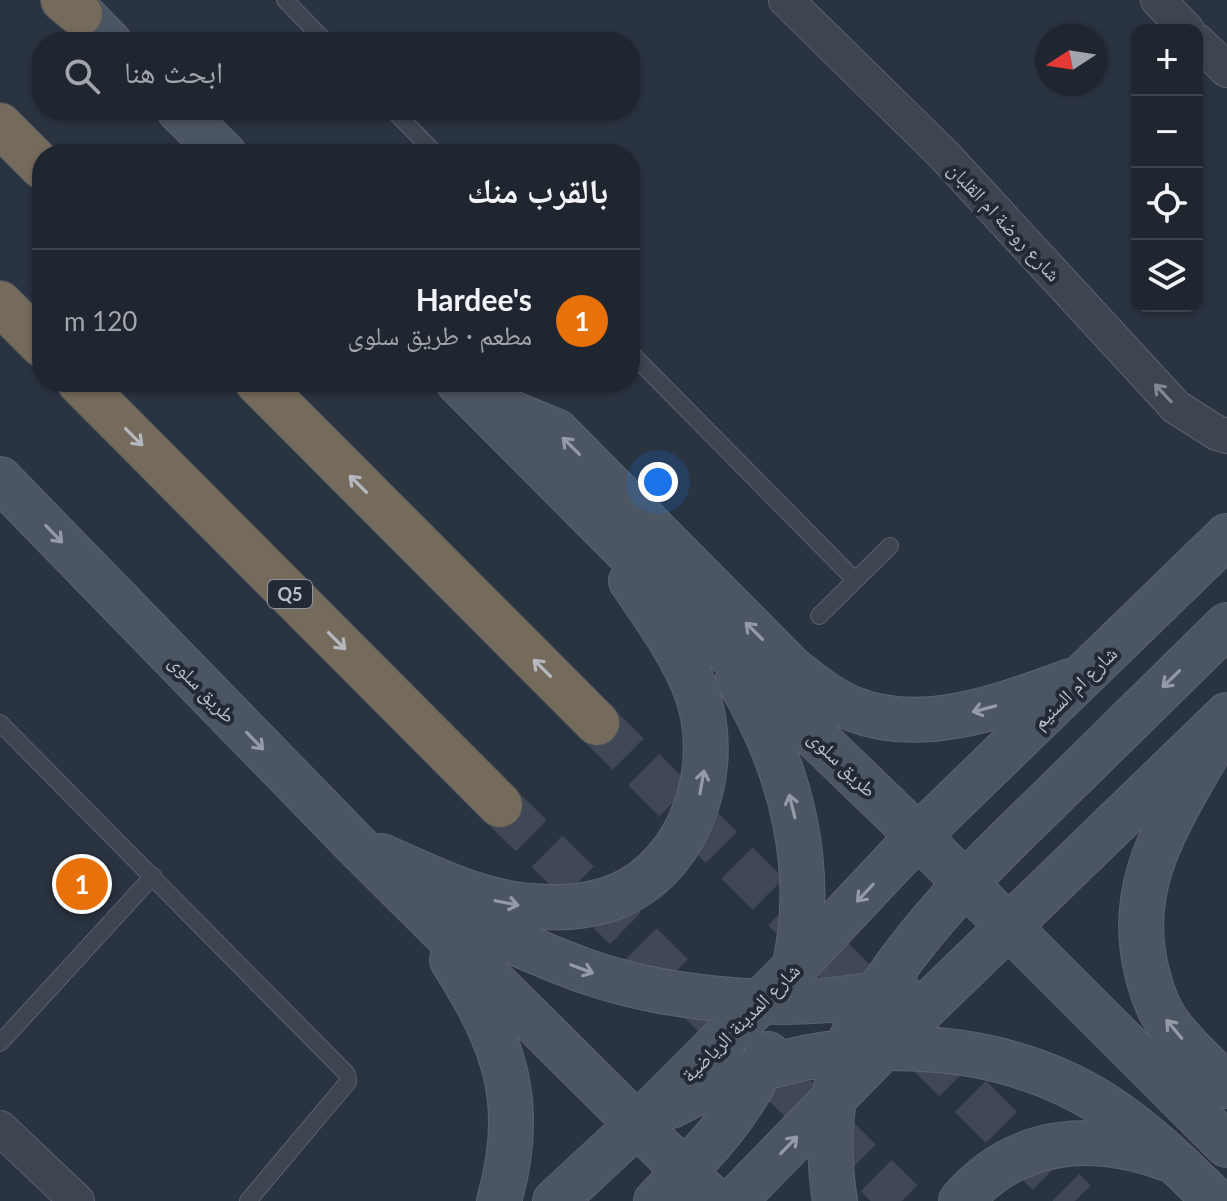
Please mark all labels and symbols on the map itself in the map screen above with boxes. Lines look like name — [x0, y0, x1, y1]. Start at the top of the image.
north arrow — [1035, 24, 1107, 96]
street label: شارع روضة ام القلبان — [942, 156, 1066, 288]
one-way arrow — [1154, 383, 1173, 403]
one-way arrow — [124, 427, 143, 446]
one-way arrow — [562, 437, 581, 456]
your location — [638, 462, 678, 502]
one-way arrow — [349, 474, 368, 494]
one-way arrow — [45, 524, 64, 544]
road number: Q5 — [268, 580, 312, 608]
one-way arrow — [745, 622, 764, 641]
one-way arrow — [327, 631, 346, 650]
street label: شارع ام السنيم — [1027, 641, 1124, 736]
street label: طريق سلوى — [164, 649, 241, 728]
one-way arrow — [533, 659, 552, 678]
one-way arrow — [1161, 670, 1181, 689]
one-way arrow — [971, 703, 997, 718]
street label: طريق سلوى — [803, 725, 882, 802]
one-way arrow — [245, 731, 264, 750]
one-way arrow — [696, 769, 711, 795]
one-way arrow — [783, 794, 798, 820]
pin: 1 — [56, 854, 108, 914]
one-way arrow — [856, 882, 875, 902]
one-way arrow — [494, 896, 520, 911]
street label: شارع المدينة الرياضية — [676, 958, 806, 1088]
one-way arrow — [569, 963, 594, 977]
one-way arrow — [1165, 1019, 1183, 1040]
one-way arrow — [779, 1136, 798, 1155]

